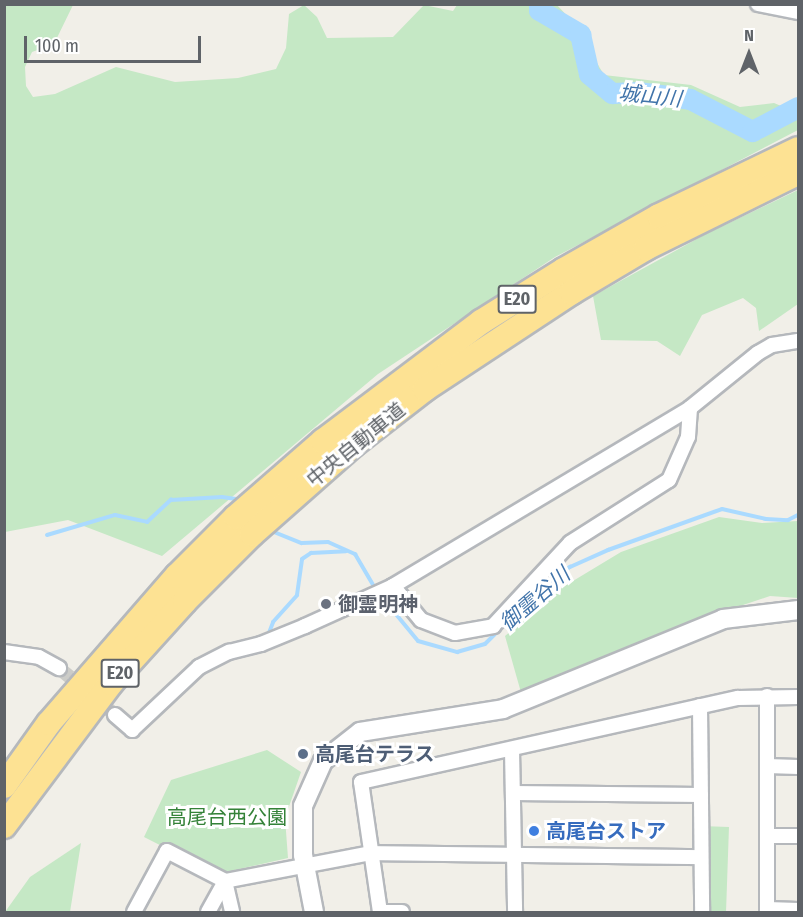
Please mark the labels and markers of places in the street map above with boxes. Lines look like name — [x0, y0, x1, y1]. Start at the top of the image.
place label: 御霊明神 — [338, 592, 418, 616]
marker: 御霊明神 — [319, 597, 333, 611]
place label: 高尾台テラス — [315, 742, 435, 766]
marker: 高尾台テラス — [296, 747, 310, 761]
place label: 高尾台ストア — [546, 819, 666, 843]
marker: 高尾台ストア — [527, 824, 541, 838]

